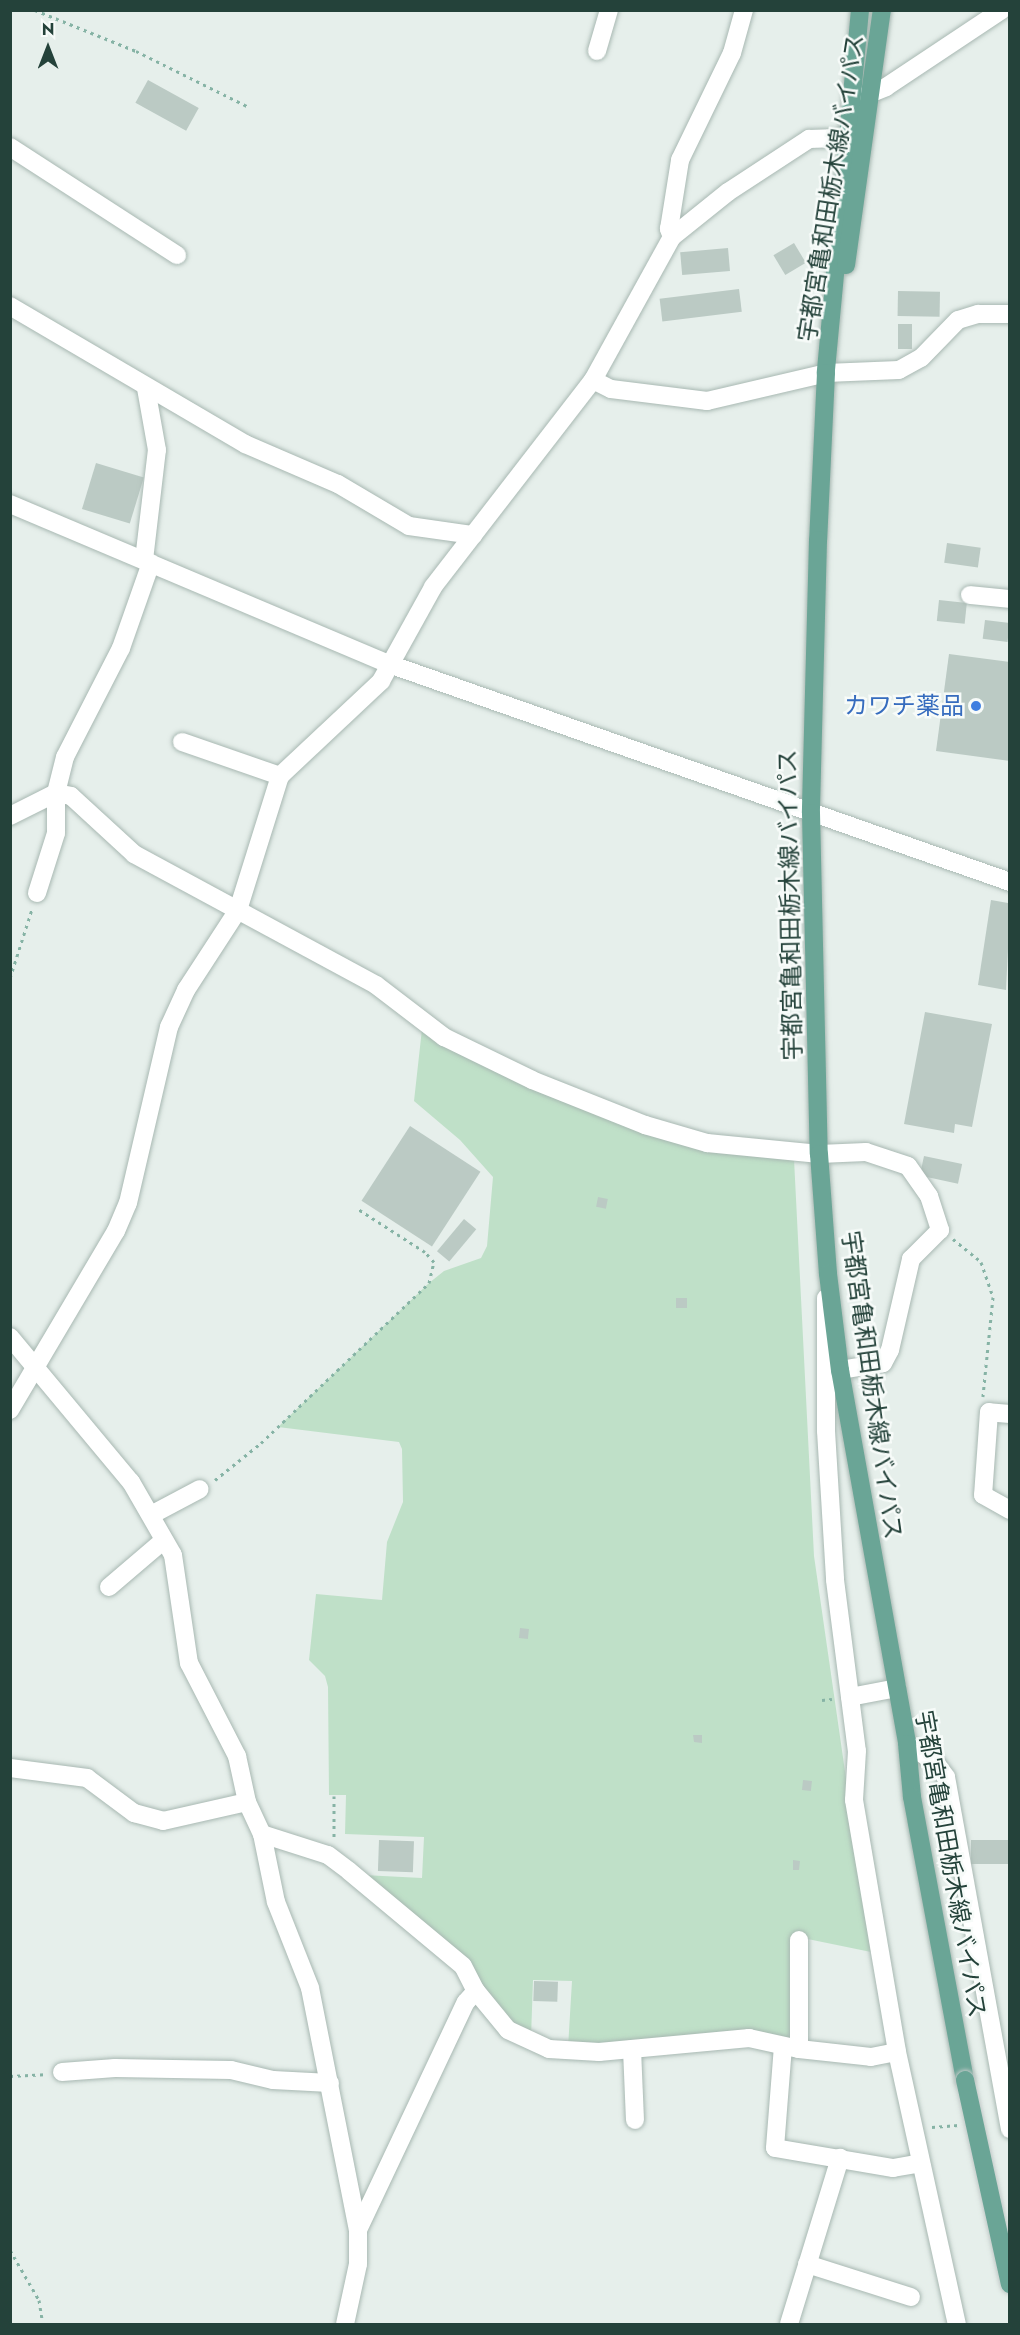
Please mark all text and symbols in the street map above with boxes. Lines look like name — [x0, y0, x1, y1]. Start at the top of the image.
north arrow — [18, 18, 78, 78]
text: N — [42, 18, 54, 41]
street label: 宇都宮亀和田栃木線バイパス — [792, 32, 870, 344]
place label: カワチ薬品 — [844, 692, 964, 720]
marker: カワチ薬品 — [969, 699, 983, 713]
street label: 宇都宮亀和田栃木線バイパス — [773, 749, 807, 1061]
street label: 宇都宮亀和田栃木線バイパス — [836, 1229, 908, 1541]
street label: 宇都宮亀和田栃木線バイパス — [910, 1708, 992, 2020]

